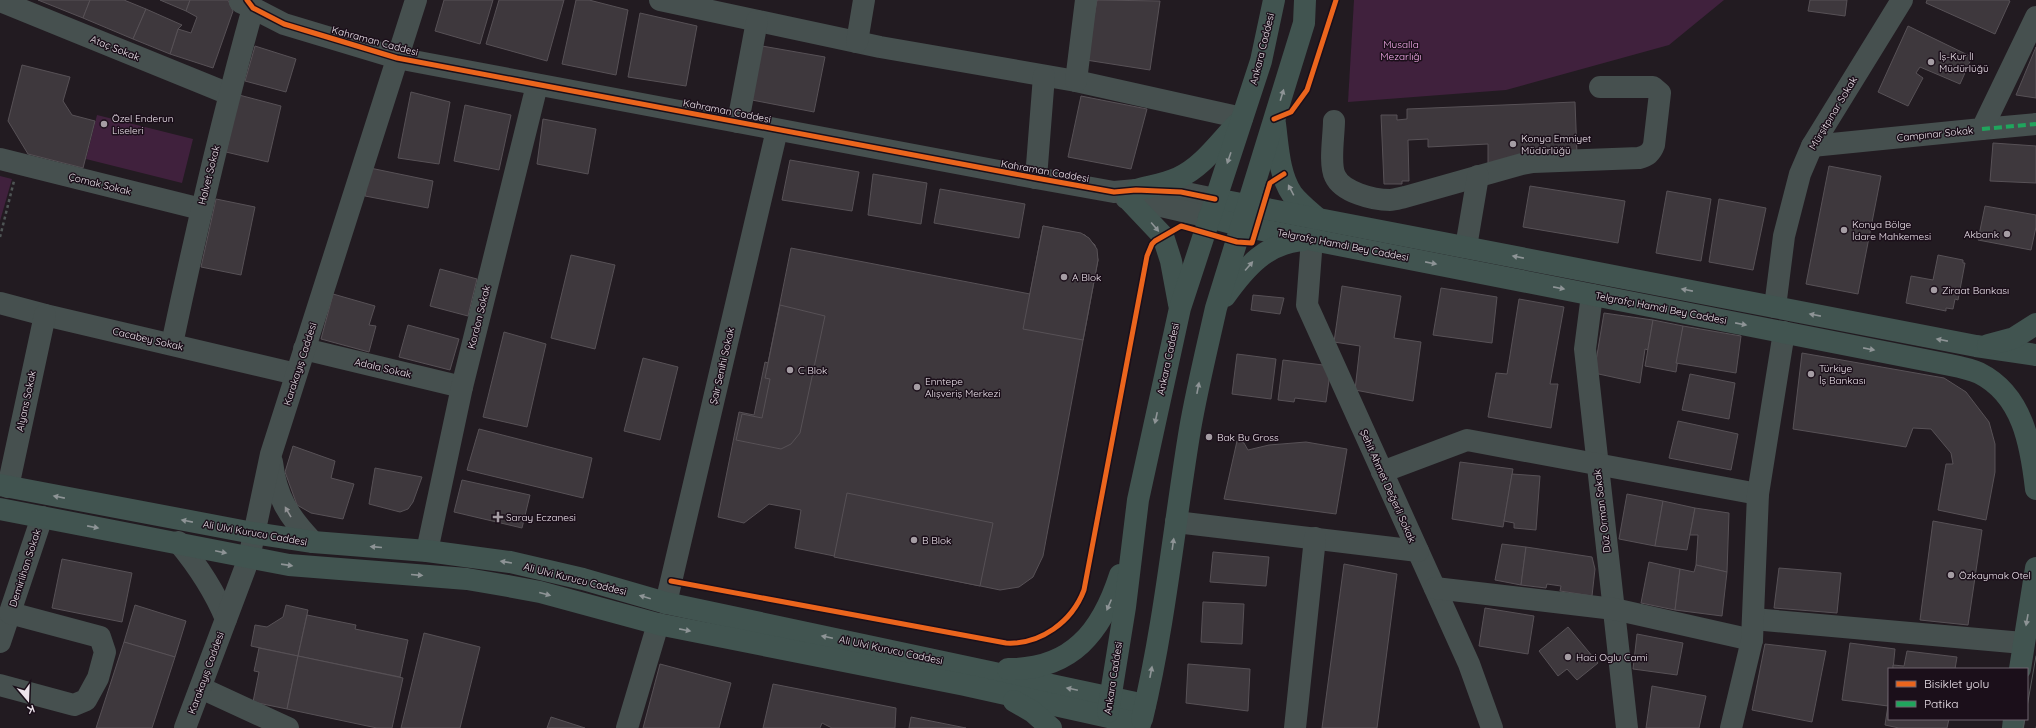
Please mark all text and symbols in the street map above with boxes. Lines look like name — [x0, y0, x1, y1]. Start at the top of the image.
street label: Ankara Caddesi — [1247, 12, 1277, 86]
street label: Kahraman Caddesi — [330, 23, 420, 59]
street label: Ataç Sokak — [88, 32, 142, 64]
park label: Musalla Mezarlığı — [1380, 38, 1422, 63]
place label: İş-Kur İl Müdürlüğü — [1939, 50, 1989, 75]
marker: İş-Kur İl Müdürlüğü — [1926, 57, 1936, 67]
street label: Mürşitpınar Sokak — [1806, 74, 1860, 152]
one-way arrow — [1279, 88, 1285, 100]
street label: Kahraman Caddesi — [682, 96, 772, 126]
place label: Özel Enderun Liseleri — [112, 112, 174, 137]
marker: Özel Enderun Liseleri — [99, 119, 109, 129]
street label: Campınar Sokak — [1896, 124, 1974, 144]
place label: Konya Emniyet Müdürlüğü — [1521, 132, 1592, 157]
marker: Konya Emniyet Müdürlüğü — [1508, 139, 1518, 149]
street label: Halvet Sokak — [195, 144, 223, 206]
one-way arrow — [1225, 153, 1231, 165]
street label: Kahraman Caddesi — [1000, 157, 1090, 185]
street label: Çomak Sokak — [67, 170, 133, 198]
one-way arrow — [1287, 184, 1294, 196]
place label: Konya Bölge İdare Mahkemesi — [1852, 218, 1931, 243]
one-way arrow — [1151, 222, 1160, 232]
marker: Konya Bölge İdare Mahkemesi — [1839, 225, 1849, 235]
street label: Telgrafçı Hamdi Bey Caddesi — [1276, 226, 1410, 264]
place label: Akbank — [1964, 228, 1999, 241]
marker: Akbank — [2002, 229, 2012, 239]
one-way arrow — [1512, 254, 1524, 260]
one-way arrow — [1425, 260, 1437, 266]
one-way arrow — [1244, 261, 1253, 272]
place label: A Blok — [1072, 271, 1101, 284]
marker: A Blok — [1059, 272, 1069, 282]
street label: Kordon Sokak — [465, 284, 493, 350]
place label: Ziraat Bankası — [1942, 284, 2009, 297]
one-way arrow — [1553, 285, 1565, 291]
marker: Ziraat Bankası — [1929, 285, 1939, 295]
one-way arrow — [1681, 287, 1693, 293]
street label: Telgrafçı Hamdi Bey Caddesi — [1594, 289, 1728, 327]
one-way arrow — [1809, 311, 1821, 317]
street label: Karakayış Caddesi — [280, 321, 320, 407]
one-way arrow — [1735, 321, 1747, 327]
street label: Ankara Caddesi — [1154, 322, 1182, 396]
street label: Cacabey Sokak — [111, 325, 185, 353]
street label: Şair Senihi Sokak — [707, 326, 737, 406]
one-way arrow — [1936, 336, 1948, 342]
one-way arrow — [1863, 346, 1875, 352]
street label: Adala Sokak — [353, 355, 413, 381]
place label: Türkiye İş Bankası — [1819, 362, 1865, 387]
place label: C Blok — [798, 364, 827, 377]
marker: C Blok — [785, 365, 795, 375]
street label: Alyans Sokak — [13, 369, 39, 433]
marker: Türkiye İş Bankası — [1806, 369, 1816, 379]
place label: Enntepe Alışveriş Merkezi — [925, 375, 1000, 400]
marker: Enntepe Alışveriş Merkezi — [912, 382, 922, 392]
one-way arrow — [1196, 382, 1202, 395]
one-way arrow — [1152, 412, 1158, 424]
street label: Şehit Ahmet Değerli Sokak — [1357, 427, 1419, 545]
place label: Bak Bu Gross — [1217, 431, 1279, 444]
marker: Bak Bu Gross — [1204, 432, 1214, 442]
street label: Düz Orman Sokak — [1590, 469, 1614, 553]
one-way arrow — [53, 493, 65, 499]
one-way arrow — [285, 506, 292, 518]
place label: Saray Eczanesi — [506, 511, 576, 524]
marker: Saray Eczanesi — [493, 512, 503, 522]
one-way arrow — [181, 517, 193, 523]
street label: Ali Ulvi Kurucu Caddesi — [202, 517, 308, 549]
one-way arrow — [87, 524, 100, 530]
street label: Demirlihan Sokak — [6, 527, 44, 609]
place label: B Blok — [922, 534, 951, 547]
marker: B Blok — [909, 535, 919, 545]
one-way arrow — [1170, 538, 1176, 550]
one-way arrow — [370, 544, 382, 551]
one-way arrow — [215, 549, 227, 555]
one-way arrow — [499, 559, 512, 565]
street label: Ali Ulvi Kurucu Caddesi — [522, 560, 628, 598]
one-way arrow — [281, 562, 293, 568]
place label: Özkaymak Otel — [1959, 569, 2031, 582]
marker: Özkaymak Otel — [1946, 570, 1956, 580]
one-way arrow — [411, 572, 423, 579]
one-way arrow — [539, 591, 551, 597]
one-way arrow — [639, 594, 651, 600]
one-way arrow — [1106, 599, 1112, 610]
one-way arrow — [2024, 614, 2030, 626]
one-way arrow — [678, 627, 691, 633]
street label: Karakayış Caddesi — [185, 630, 227, 716]
one-way arrow — [821, 633, 833, 639]
street label: Ali Ulvi Kurucu Caddesi — [838, 633, 944, 667]
street label: Ankara Caddesi — [1101, 641, 1125, 715]
place label: Haci Oglu Cami — [1576, 651, 1648, 664]
marker: Haci Oglu Cami — [1563, 652, 1573, 662]
one-way arrow — [1149, 666, 1155, 679]
legend — [1888, 668, 2028, 720]
text: Bisiklet yolu — [1924, 676, 1989, 691]
north arrow — [8, 680, 48, 720]
one-way arrow — [1066, 686, 1078, 692]
text: Patika — [1924, 696, 1959, 711]
text: K — [26, 702, 37, 717]

